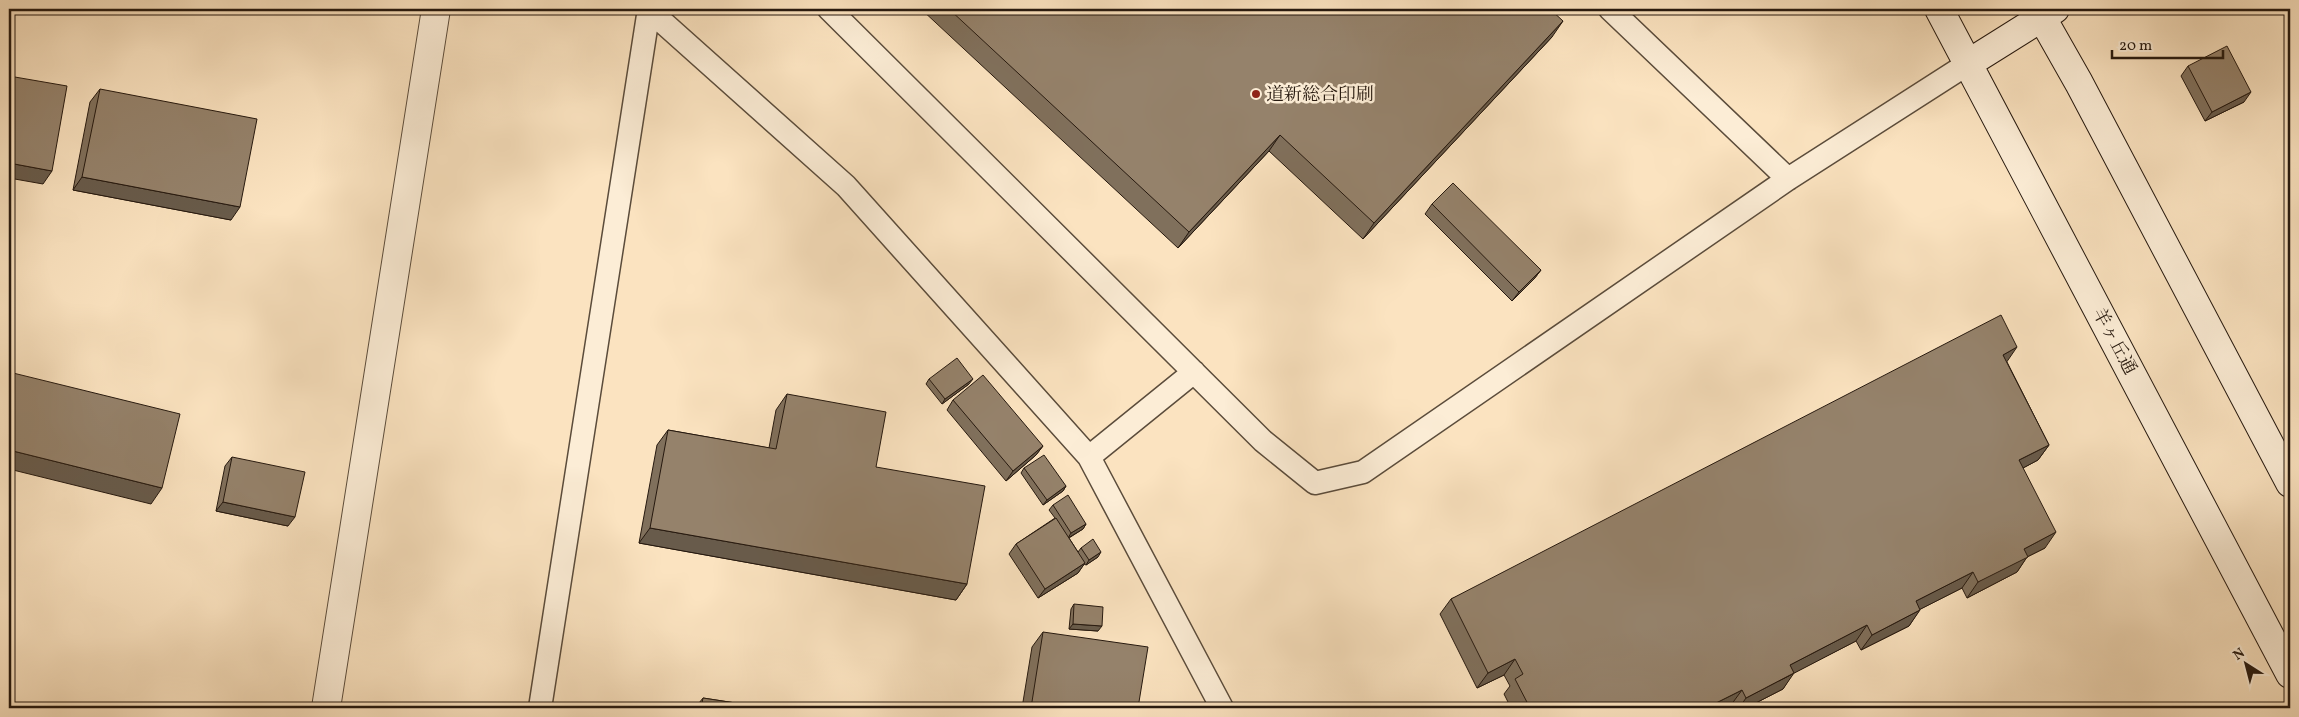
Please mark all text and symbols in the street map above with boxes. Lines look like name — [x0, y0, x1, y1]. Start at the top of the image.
scale bar — [2112, 28, 2223, 60]
text: 20 m — [2119, 36, 2152, 57]
place label: 道新総合印刷 — [1266, 83, 1374, 108]
marker: 道新総合印刷 — [1250, 88, 1262, 100]
street label: 羊ヶ丘通 — [2086, 304, 2142, 379]
north arrow — [2222, 640, 2272, 690]
text: N — [2230, 644, 2249, 665]

